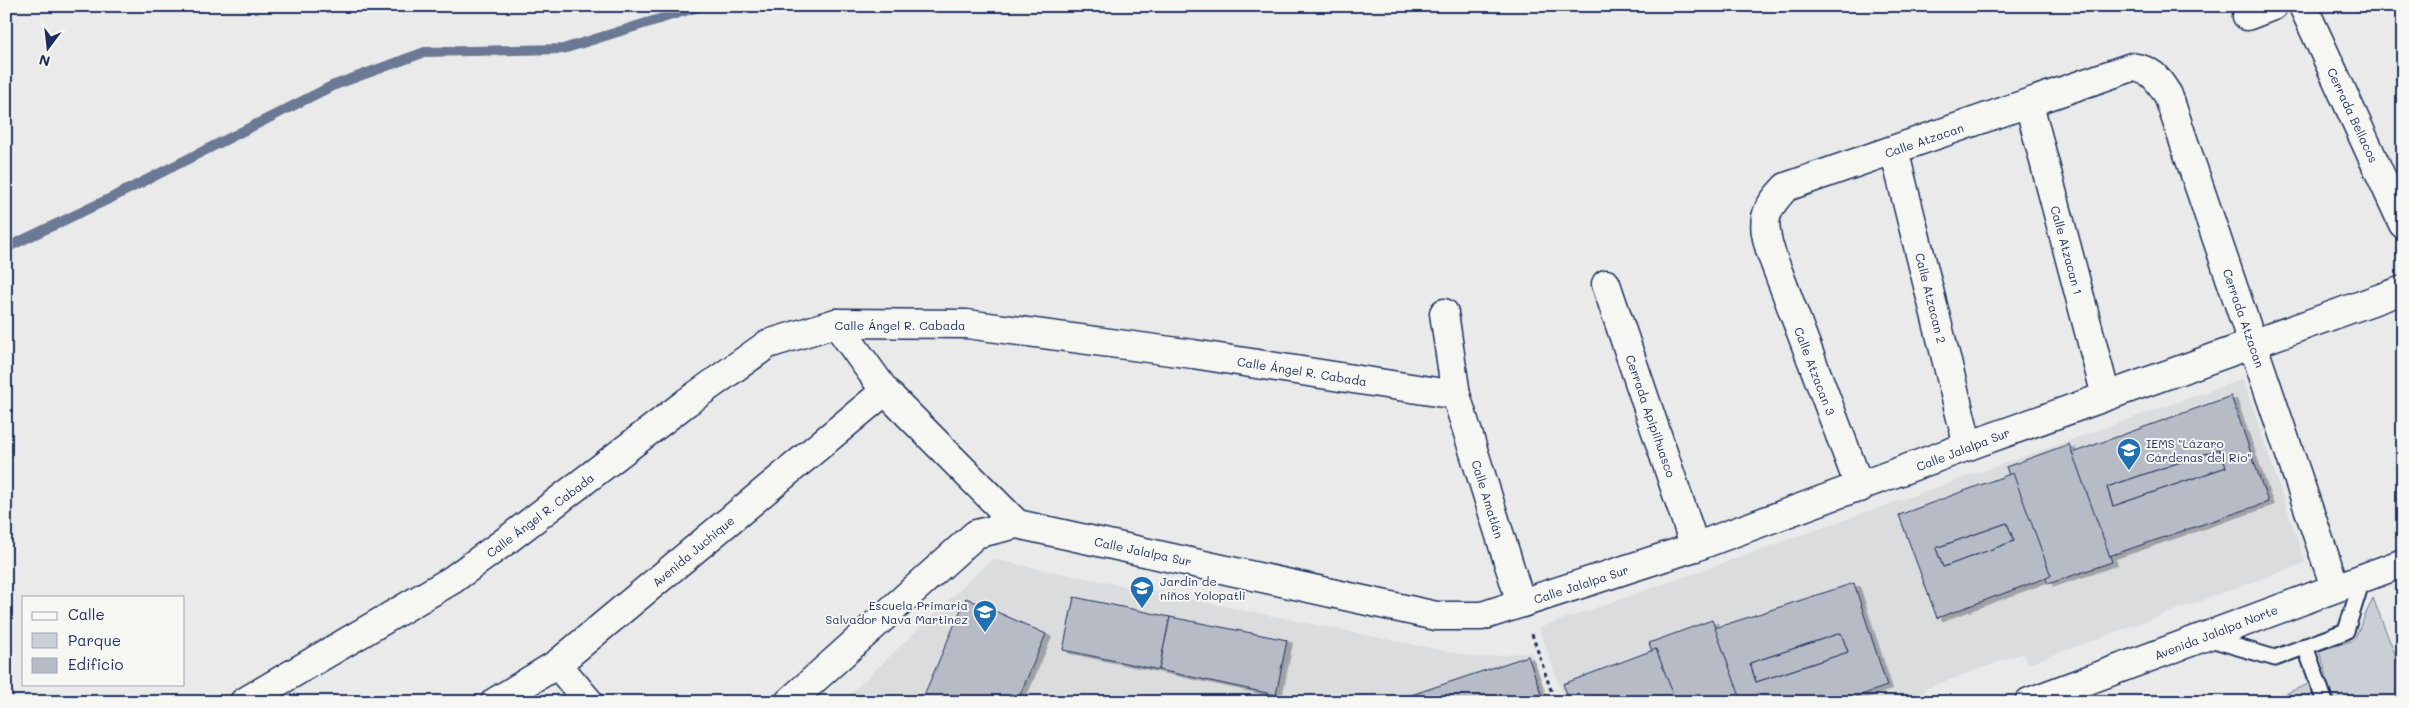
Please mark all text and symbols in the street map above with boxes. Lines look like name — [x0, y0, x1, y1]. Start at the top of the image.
north arrow — [22, 22, 72, 72]
text: N — [37, 50, 52, 72]
street label: Cerrada Bellacos — [2324, 65, 2382, 165]
street label: Calle Atzacan — [1883, 119, 1965, 161]
street label: Calle Atzacan 1 — [2047, 204, 2087, 296]
street label: Calle Atzacan 2 — [1912, 251, 1950, 345]
street label: Cerrada Atzacan — [2220, 267, 2268, 369]
street label: Calle Ángel R. Cabada — [835, 317, 965, 333]
street label: Calle Atzacan 3 — [1791, 325, 1839, 417]
street label: Calle Ángel R. Cabada — [1236, 353, 1368, 389]
street label: Cerrada Apipilhuasco — [1622, 353, 1680, 479]
street label: Calle Jalalpa Sur — [1914, 424, 2012, 474]
place label: IEMS "Lázaro Cárdenas del Río" — [2146, 435, 2252, 465]
school or university icon: IEMS "Lázaro Cárdenas del Río" — [2116, 437, 2142, 471]
street label: Calle Amatlán — [1468, 458, 1508, 540]
street label: Calle Ángel R. Cabada — [483, 469, 597, 561]
street label: Avenida Juchique — [649, 512, 737, 590]
street label: Calle Jalalpa Sur — [1093, 533, 1193, 569]
street label: Calle Jalalpa Sur — [1531, 561, 1631, 607]
place label: Jardin de niños Yolopatli — [1160, 573, 1246, 603]
school or university icon: Jardin de niños Yolopatli — [1129, 575, 1155, 609]
legend — [22, 596, 185, 686]
place label: Escuela Primaria Salvador Nava Martinez — [826, 597, 968, 627]
school or university icon: Escuela Primaria Salvador Nava Martinez — [972, 599, 998, 633]
street label: Avenida Jalalpa Norte — [2152, 601, 2280, 663]
text: Calle — [68, 604, 105, 624]
text: Parque — [68, 630, 121, 650]
text: Edificio — [68, 654, 124, 674]

